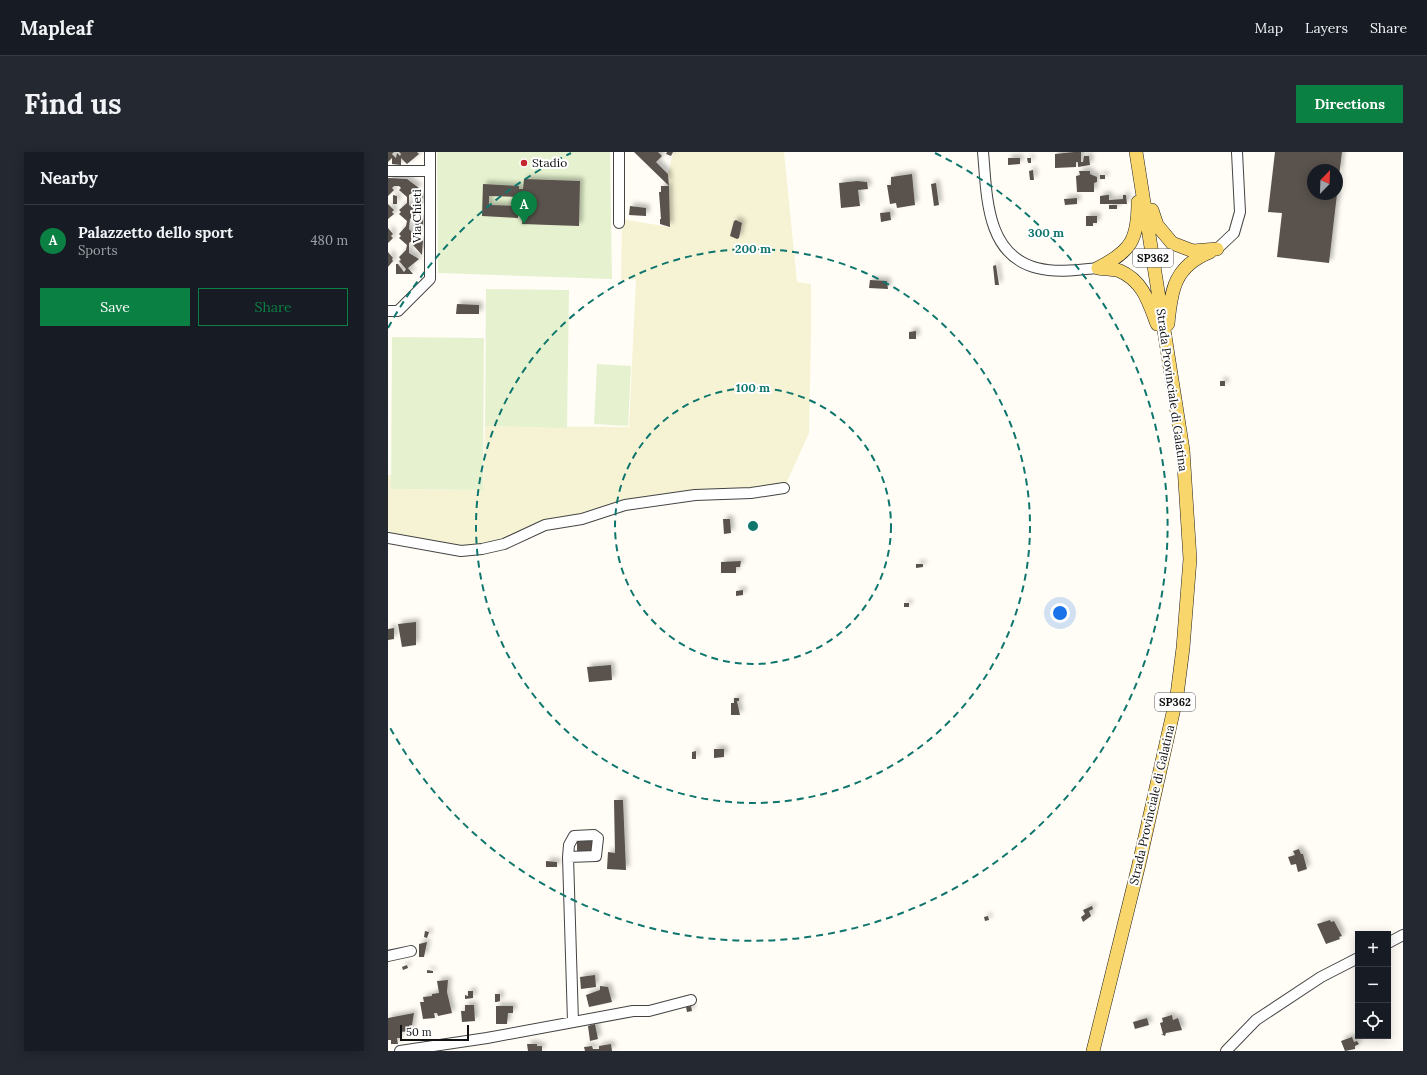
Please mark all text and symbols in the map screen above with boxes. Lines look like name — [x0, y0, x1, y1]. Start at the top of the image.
text: Mapleaf — [20, 16, 93, 40]
text: Map — [1255, 19, 1283, 37]
text: Layers — [1305, 19, 1348, 37]
text: Share — [1370, 19, 1407, 37]
button: Directions — [1296, 85, 1403, 123]
text: Find us — [24, 86, 122, 122]
place label: Stadio — [532, 155, 567, 170]
marker: Stadio — [519, 158, 529, 168]
north arrow — [1307, 164, 1343, 200]
text: Nearby — [40, 167, 98, 189]
street label: Via Chieti — [409, 189, 424, 244]
pin: A — [511, 191, 537, 224]
text: Palazzetto dello sport — [78, 223, 233, 242]
text: 300 m — [1028, 225, 1064, 240]
text: A — [49, 232, 57, 249]
text: 480 m — [311, 232, 348, 249]
text: 200 m — [735, 241, 771, 256]
text: Sports — [78, 242, 117, 259]
road number: SP362 — [1133, 249, 1173, 267]
button: Save — [40, 288, 190, 326]
button: Share — [198, 288, 348, 326]
street label: Strada Provinciale di Galatina — [1154, 308, 1191, 472]
text: 100 m — [736, 380, 770, 395]
centre of rings — [746, 519, 760, 533]
your location — [1050, 603, 1070, 623]
road number: SP362 — [1155, 693, 1195, 711]
street label: Strada Provinciale di Galatina — [1126, 723, 1177, 887]
map controls — [1355, 931, 1391, 1039]
button: + — [1355, 931, 1391, 967]
button: − — [1355, 967, 1391, 1003]
button: locate — [1355, 1003, 1391, 1039]
scale bar — [400, 1023, 469, 1042]
text: 50 m — [406, 1025, 432, 1039]

